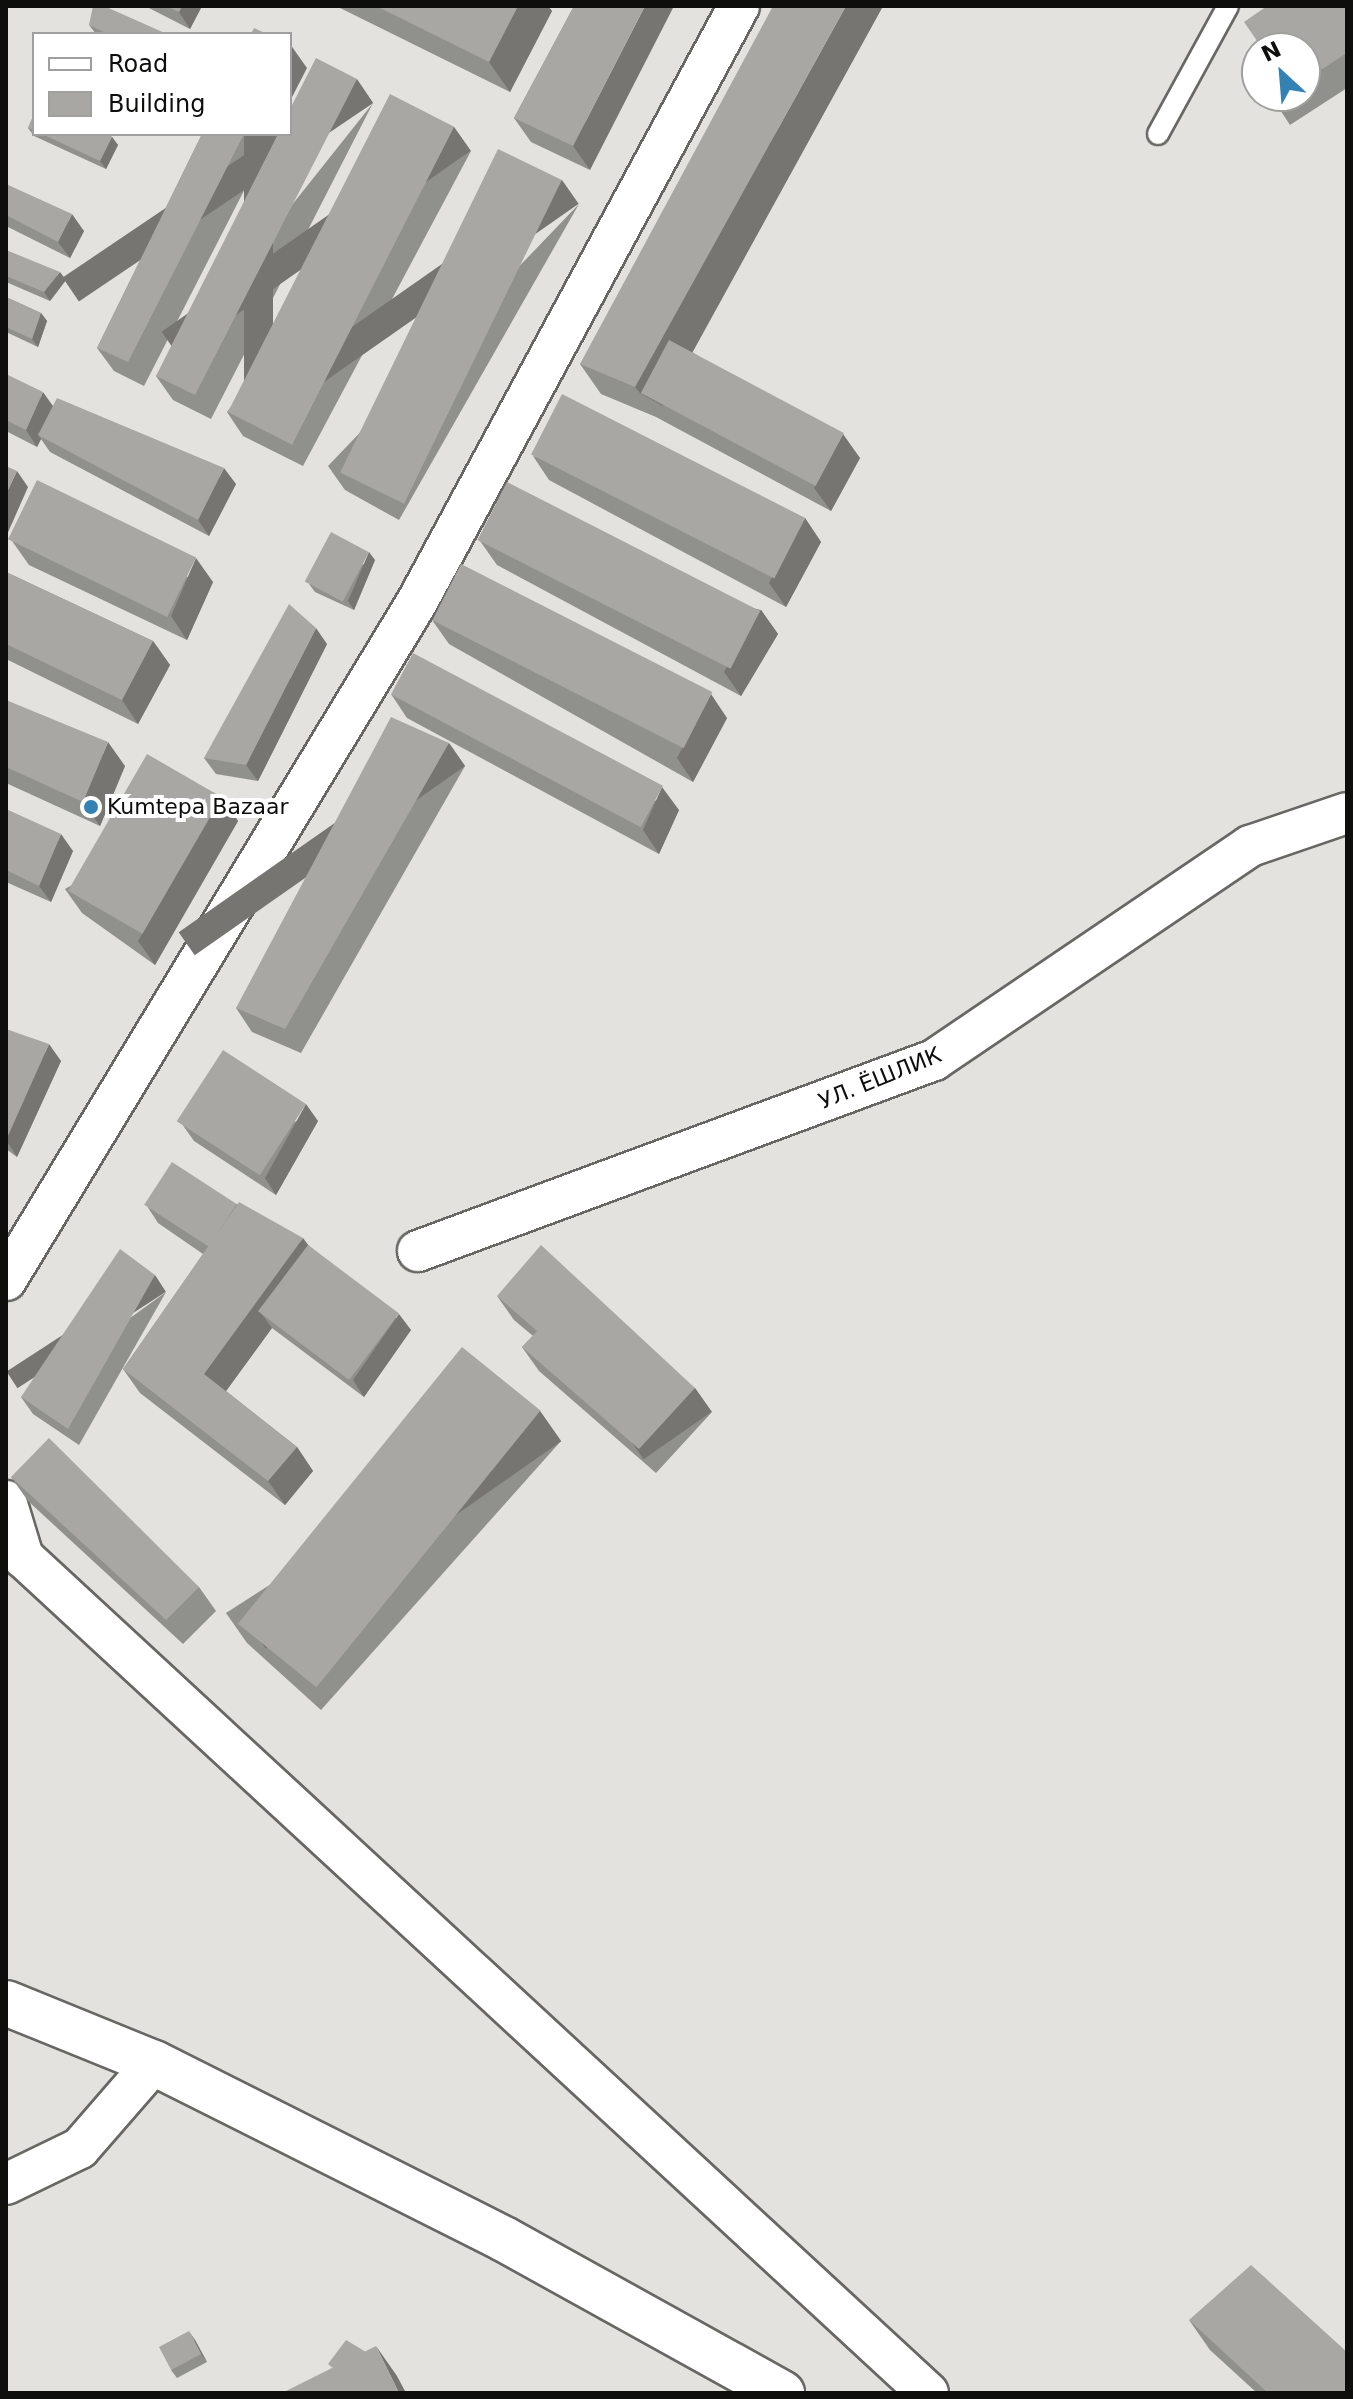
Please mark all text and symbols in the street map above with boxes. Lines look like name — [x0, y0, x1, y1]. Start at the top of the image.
legend — [32, 32, 292, 136]
north arrow — [1241, 32, 1321, 112]
text: N — [1257, 37, 1285, 67]
text: Road — [108, 50, 168, 78]
text: Building — [108, 90, 205, 118]
place label: Kumtepa Bazaar — [107, 794, 288, 820]
marker: Kumtepa Bazaar — [82, 798, 100, 816]
street label: УЛ. ЁШЛИК — [815, 1041, 945, 1115]

